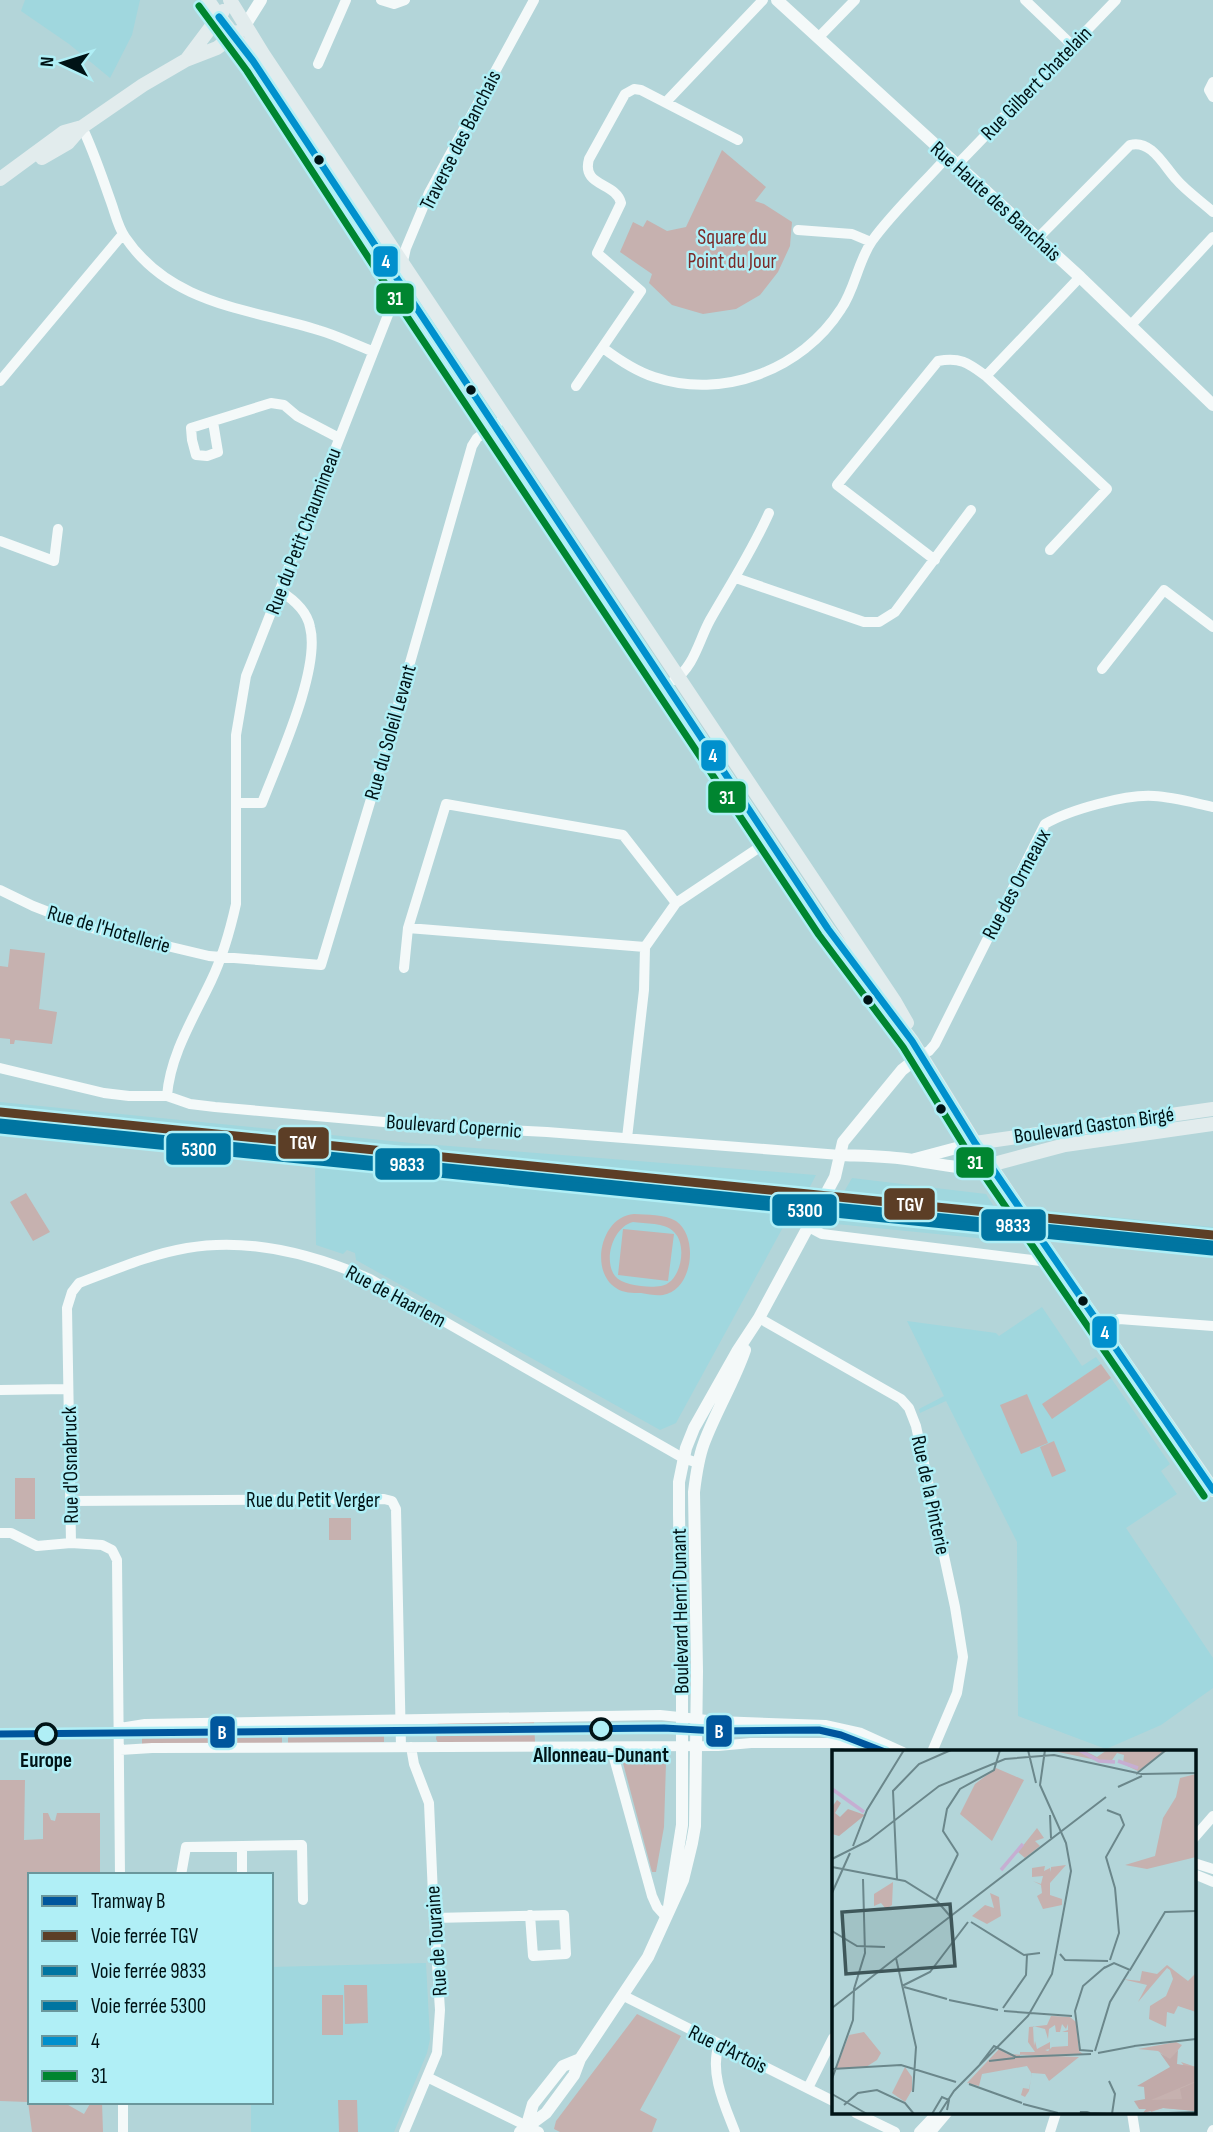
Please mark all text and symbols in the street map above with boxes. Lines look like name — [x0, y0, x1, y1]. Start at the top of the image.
street label: Rue Gilbert Chatelain — [976, 21, 1097, 145]
north arrow — [28, 28, 98, 98]
text: N — [36, 56, 59, 68]
street label: Traverse des Banchais — [414, 66, 506, 214]
street label: Rue Haute des Banchais — [925, 136, 1066, 267]
unlabelled marker — [312, 153, 326, 167]
park label: Square du Point du Jour — [687, 225, 777, 274]
line badge: 4 — [372, 245, 399, 278]
text: 4 — [382, 251, 391, 274]
line badge: 31 — [375, 282, 415, 315]
text: 31 — [387, 288, 404, 311]
unlabelled marker — [464, 383, 478, 397]
street label: Rue du Petit Chaumineau — [260, 444, 347, 618]
street label: Rue du Soleil Levant — [359, 662, 422, 803]
line badge: 4 — [700, 739, 727, 772]
text: 4 — [709, 745, 718, 768]
line badge: 31 — [707, 780, 747, 814]
text: 31 — [719, 787, 736, 810]
street label: Rue des Ormeaux — [977, 825, 1056, 944]
street label: Rue de l'Hotellerie — [45, 900, 173, 959]
unlabelled marker — [861, 993, 875, 1007]
unlabelled marker — [934, 1102, 948, 1116]
street label: Boulevard Gaston Birgé — [1012, 1102, 1176, 1149]
street label: Boulevard Copernic — [385, 1109, 523, 1144]
line badge: TGV — [277, 1126, 330, 1160]
line badge: 5300 — [165, 1132, 232, 1166]
text: TGV — [289, 1132, 317, 1155]
text: 5300 — [182, 1139, 216, 1162]
line badge: 31 — [955, 1146, 995, 1179]
line badge: 9833 — [374, 1147, 441, 1181]
text: 31 — [967, 1152, 984, 1175]
text: 9833 — [389, 1154, 425, 1177]
line badge: TGV — [883, 1187, 936, 1221]
line badge: 5300 — [771, 1193, 838, 1227]
text: TGV — [896, 1194, 924, 1217]
text: 5300 — [788, 1200, 822, 1223]
line badge: 9833 — [980, 1208, 1047, 1242]
text: 9833 — [995, 1215, 1031, 1238]
street label: Rue de Haarlem — [342, 1260, 450, 1333]
unlabelled marker — [1076, 1294, 1090, 1308]
line badge: 4 — [1091, 1315, 1118, 1349]
text: 4 — [1101, 1322, 1110, 1345]
street label: Rue d'Osnabruck — [57, 1406, 84, 1524]
street label: Rue de la Pinterie — [906, 1433, 955, 1557]
street label: Rue du Petit Verger — [246, 1488, 380, 1513]
street label: Boulevard Henri Dunant — [667, 1528, 694, 1694]
line badge: B — [705, 1714, 733, 1748]
line badge: B — [209, 1715, 236, 1749]
marker: Allonneau-Dunant — [590, 1718, 612, 1740]
text: B — [714, 1721, 724, 1744]
text: B — [217, 1722, 227, 1745]
marker: Europe — [35, 1723, 57, 1745]
place label: Allonneau-Dunant — [532, 1743, 669, 1768]
place label: Europe — [20, 1748, 72, 1773]
inset map — [832, 1750, 1196, 2114]
legend — [28, 1873, 273, 2104]
street label: Rue de Touraine — [420, 1885, 453, 1997]
text: Tramway B — [91, 1889, 165, 1914]
text: Voie ferrée TGV — [91, 1924, 199, 1949]
text: Voie ferrée 9833 — [91, 1959, 206, 1984]
text: Voie ferrée 5300 — [91, 1994, 206, 2019]
street label: Rue d'Artois — [684, 2020, 771, 2079]
text: 4 — [91, 2029, 100, 2054]
text: 31 — [91, 2064, 108, 2089]

